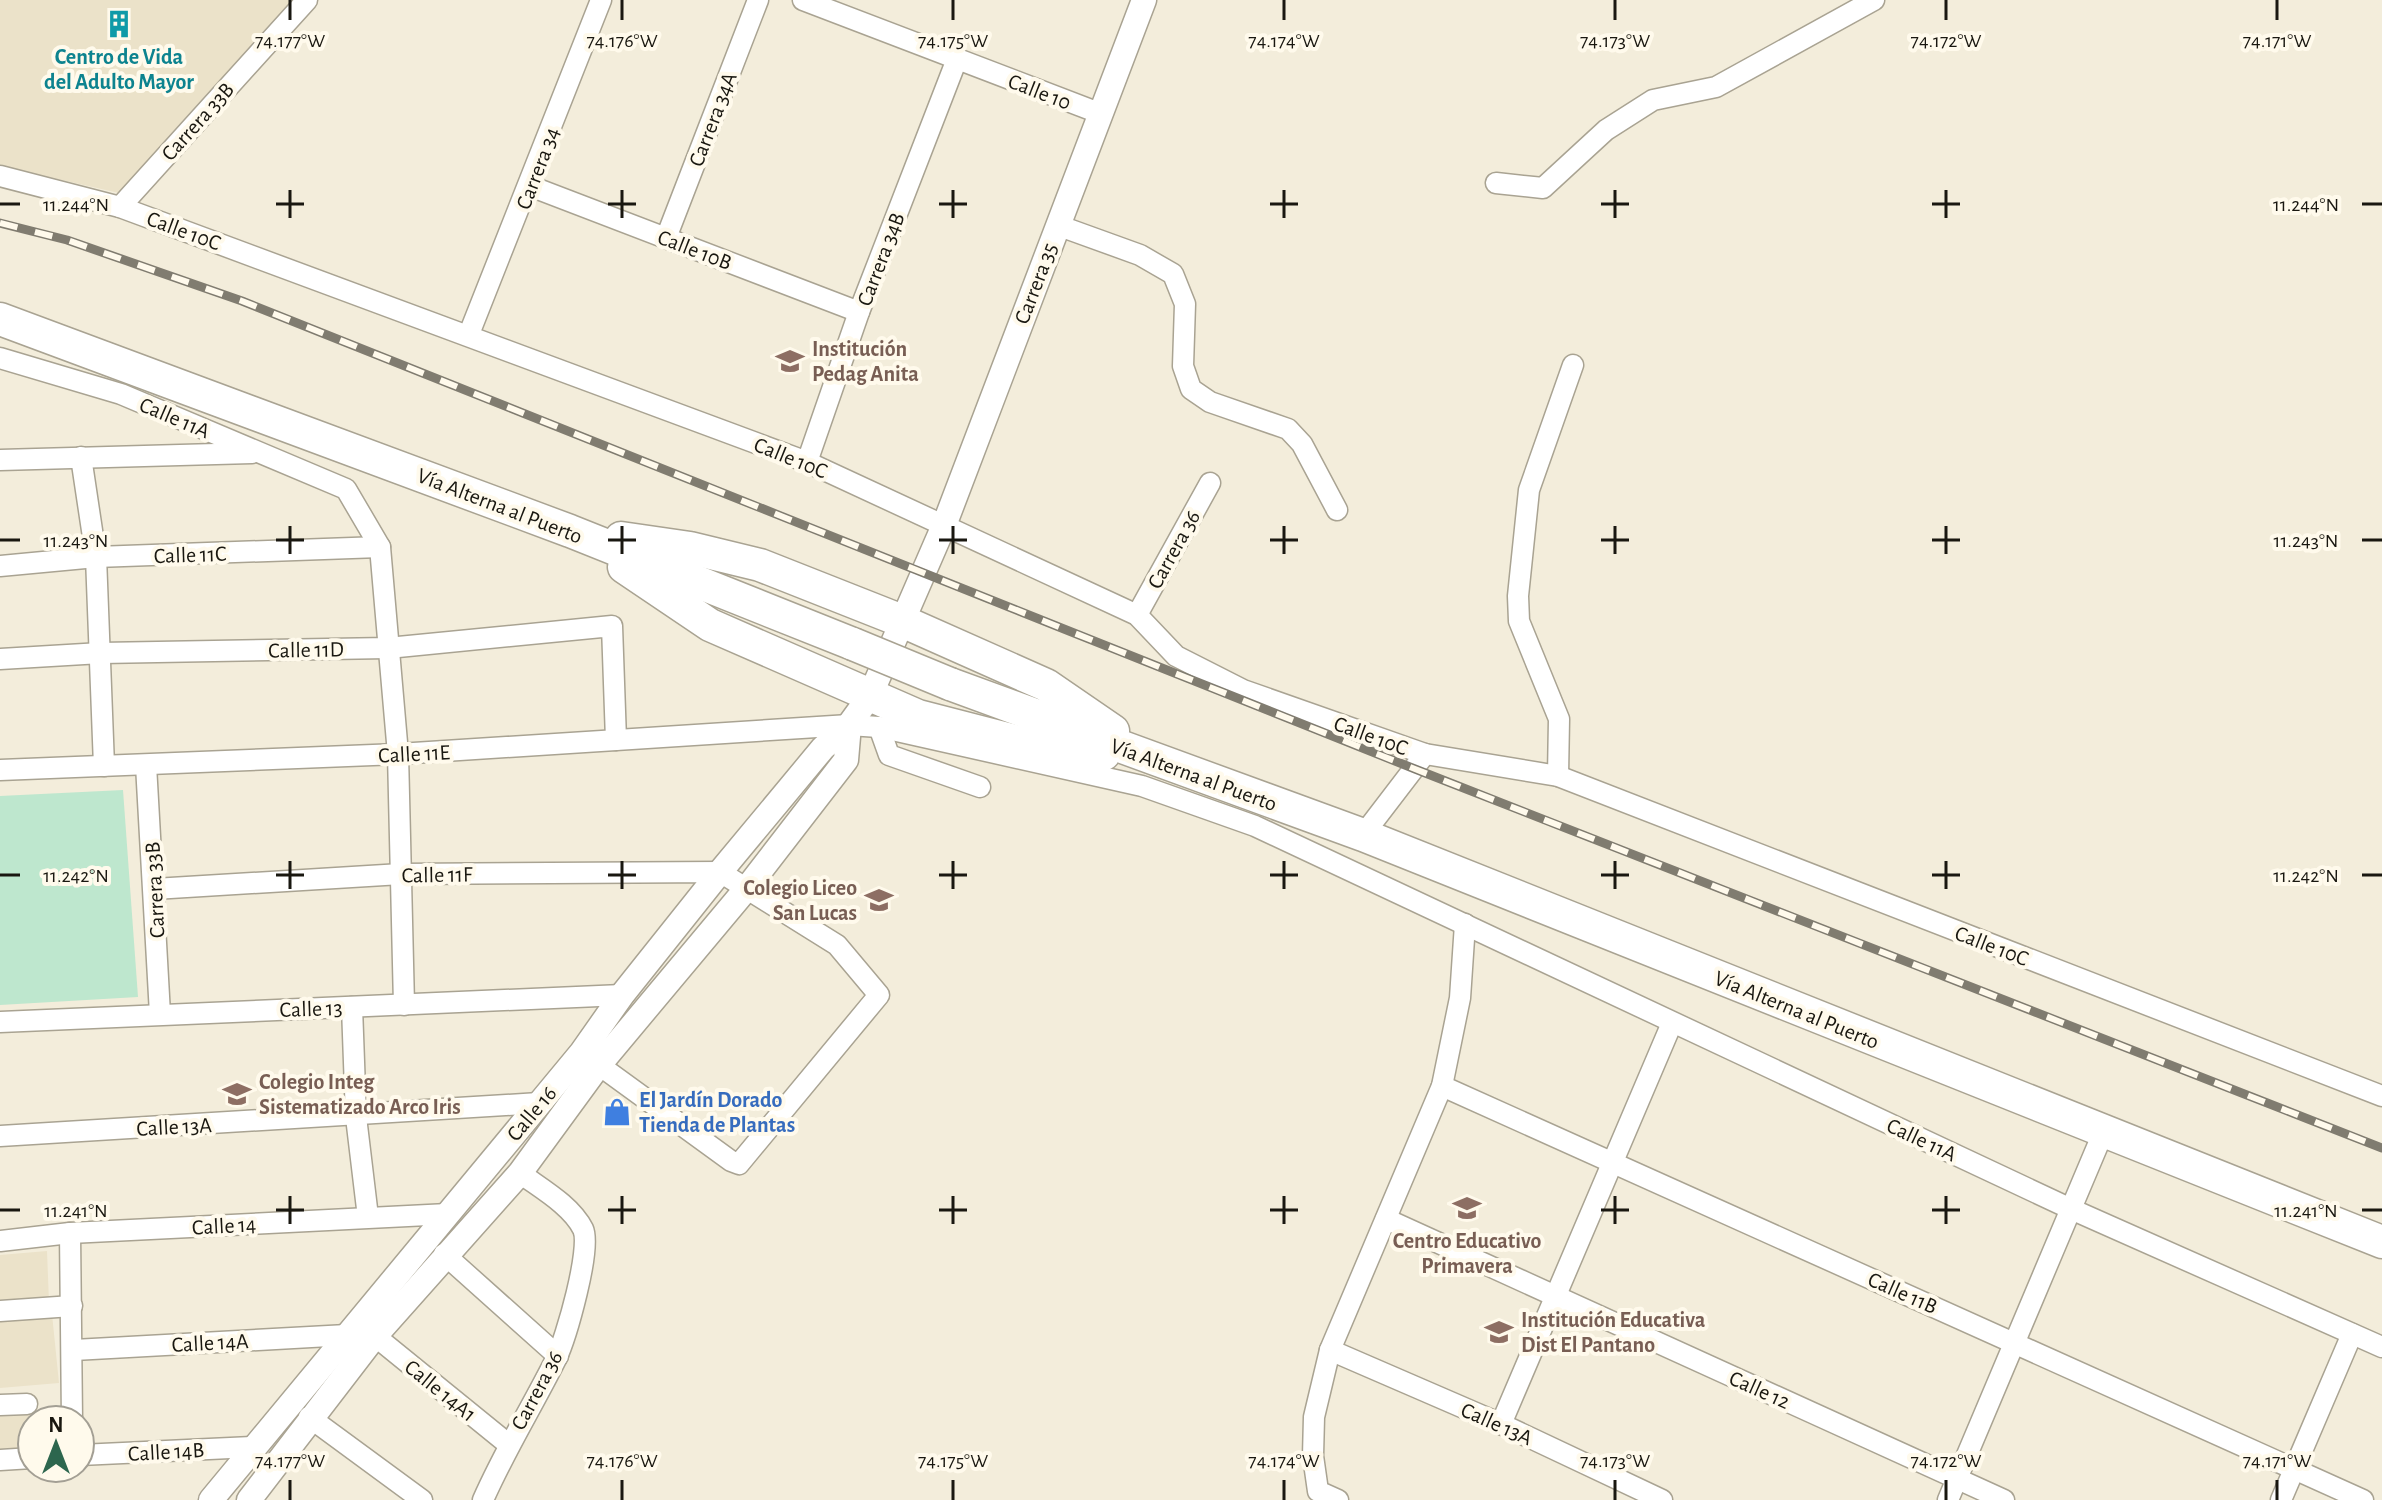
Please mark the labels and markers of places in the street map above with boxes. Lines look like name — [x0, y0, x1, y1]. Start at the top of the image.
building icon: Centro de Vida del Adulto Mayor — [104, 9, 134, 39]
place label: Centro de Vida del Adulto Mayor — [44, 46, 194, 94]
place label: Institución Pedag Anita — [812, 338, 919, 385]
school or university icon: Institución Pedag Anita — [775, 346, 805, 376]
place label: Colegio Liceo San Lucas — [743, 877, 857, 924]
school or university icon: Colegio Liceo San Lucas — [864, 885, 894, 915]
place label: Colegio Integ Sistematizado Arco Iris — [259, 1071, 461, 1118]
school or university icon: Colegio Integ Sistematizado Arco Iris — [222, 1079, 252, 1109]
place label: El Jardín Dorado Tienda de Plantas — [639, 1089, 795, 1136]
shop icon: El Jardín Dorado Tienda de Plantas — [602, 1097, 632, 1127]
school or university icon: Centro Educativo Primavera — [1452, 1193, 1482, 1223]
place label: Centro Educativo Primavera — [1393, 1230, 1541, 1277]
place label: Institución Educativa Dist El Pantano — [1521, 1309, 1706, 1356]
school or university icon: Institución Educativa Dist El Pantano — [1484, 1317, 1514, 1347]

